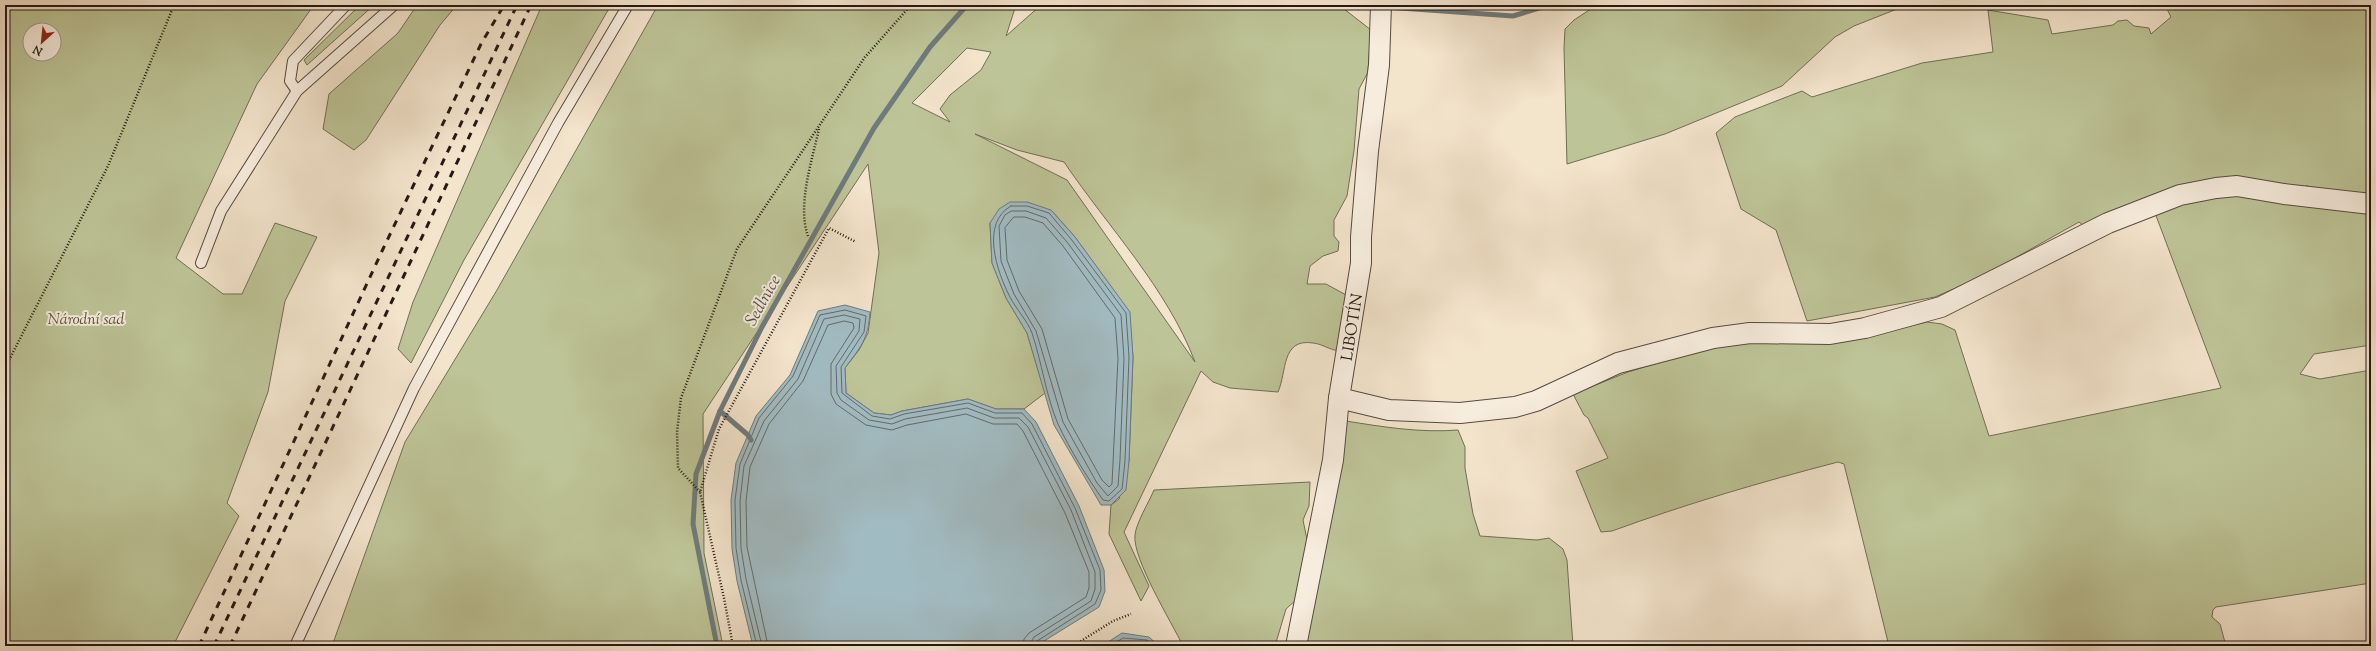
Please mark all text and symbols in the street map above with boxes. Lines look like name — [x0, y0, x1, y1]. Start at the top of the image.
north arrow — [22, 22, 62, 62]
text: N — [30, 41, 46, 60]
water label: Sedlnice — [740, 271, 788, 331]
street label: LIBOTÍN — [1337, 292, 1370, 363]
park label: Národní sad — [48, 309, 125, 332]

